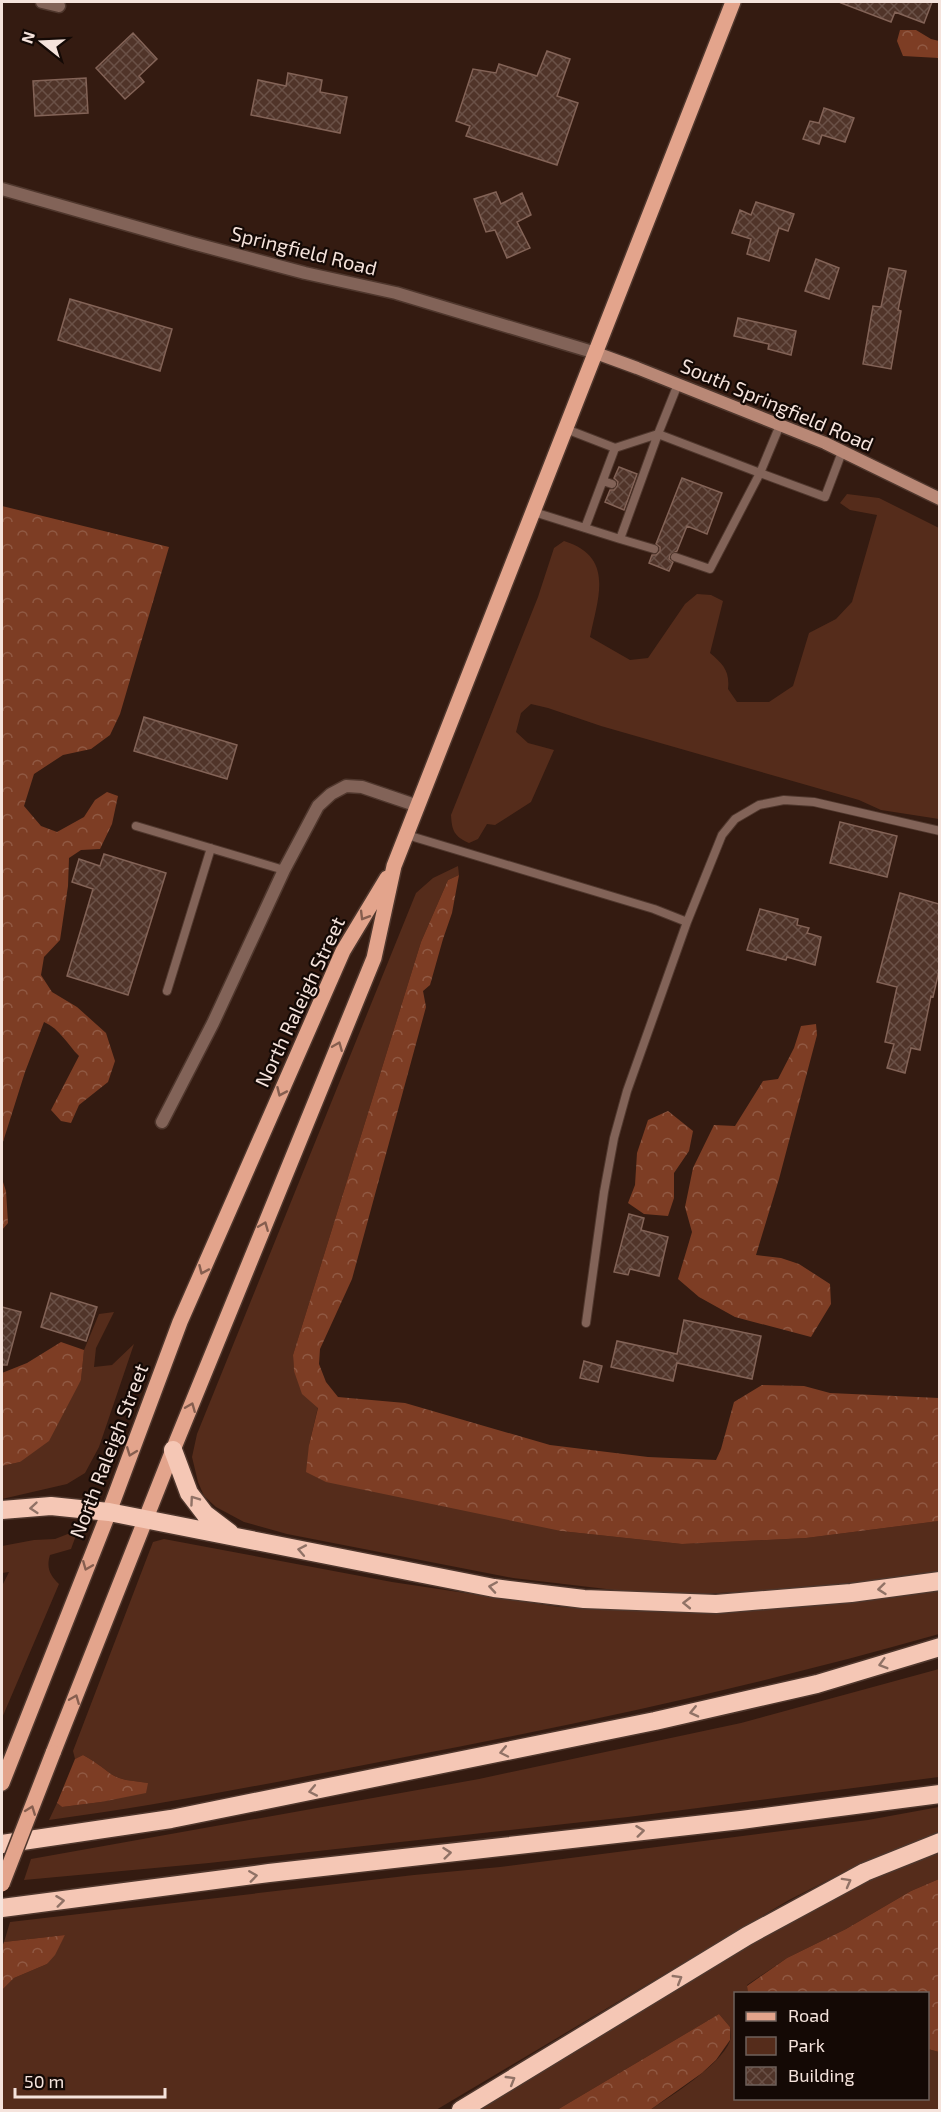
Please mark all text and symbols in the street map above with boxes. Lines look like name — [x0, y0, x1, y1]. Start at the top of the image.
north arrow — [12, 12, 72, 72]
text: N — [16, 29, 38, 46]
street label: Springfield Road — [229, 220, 380, 280]
street label: South Springfield Road — [677, 353, 877, 456]
one-way arrow — [360, 910, 372, 920]
street label: North Raleigh Street — [249, 912, 349, 1090]
one-way arrow — [331, 1041, 343, 1052]
one-way arrow — [276, 1085, 288, 1096]
one-way arrow — [257, 1221, 269, 1232]
one-way arrow — [198, 1264, 210, 1275]
street label: North Raleigh Street — [64, 1360, 153, 1541]
one-way arrow — [184, 1402, 196, 1413]
one-way arrow — [126, 1446, 139, 1457]
one-way arrow — [190, 1495, 201, 1506]
one-way arrow — [30, 1501, 39, 1514]
one-way arrow — [297, 1544, 307, 1557]
one-way arrow — [82, 1560, 94, 1571]
one-way arrow — [488, 1582, 498, 1594]
one-way arrow — [877, 1583, 886, 1595]
one-way arrow — [683, 1597, 692, 1609]
one-way arrow — [878, 1657, 889, 1669]
one-way arrow — [68, 1694, 80, 1705]
one-way arrow — [690, 1704, 700, 1717]
one-way arrow — [499, 1745, 509, 1758]
one-way arrow — [308, 1784, 318, 1797]
one-way arrow — [23, 1806, 36, 1816]
one-way arrow — [636, 1825, 645, 1838]
one-way arrow — [442, 1847, 451, 1860]
one-way arrow — [248, 1870, 258, 1882]
one-way arrow — [841, 1878, 851, 1889]
one-way arrow — [55, 1895, 64, 1907]
one-way arrow — [672, 1974, 682, 1986]
legend — [734, 1992, 929, 2100]
text: Road — [788, 2004, 829, 2026]
text: Park — [788, 2034, 825, 2056]
scale bar — [15, 2061, 165, 2099]
text: Building — [788, 2064, 855, 2086]
text: 50 m — [24, 2070, 64, 2092]
one-way arrow — [505, 2076, 515, 2087]

